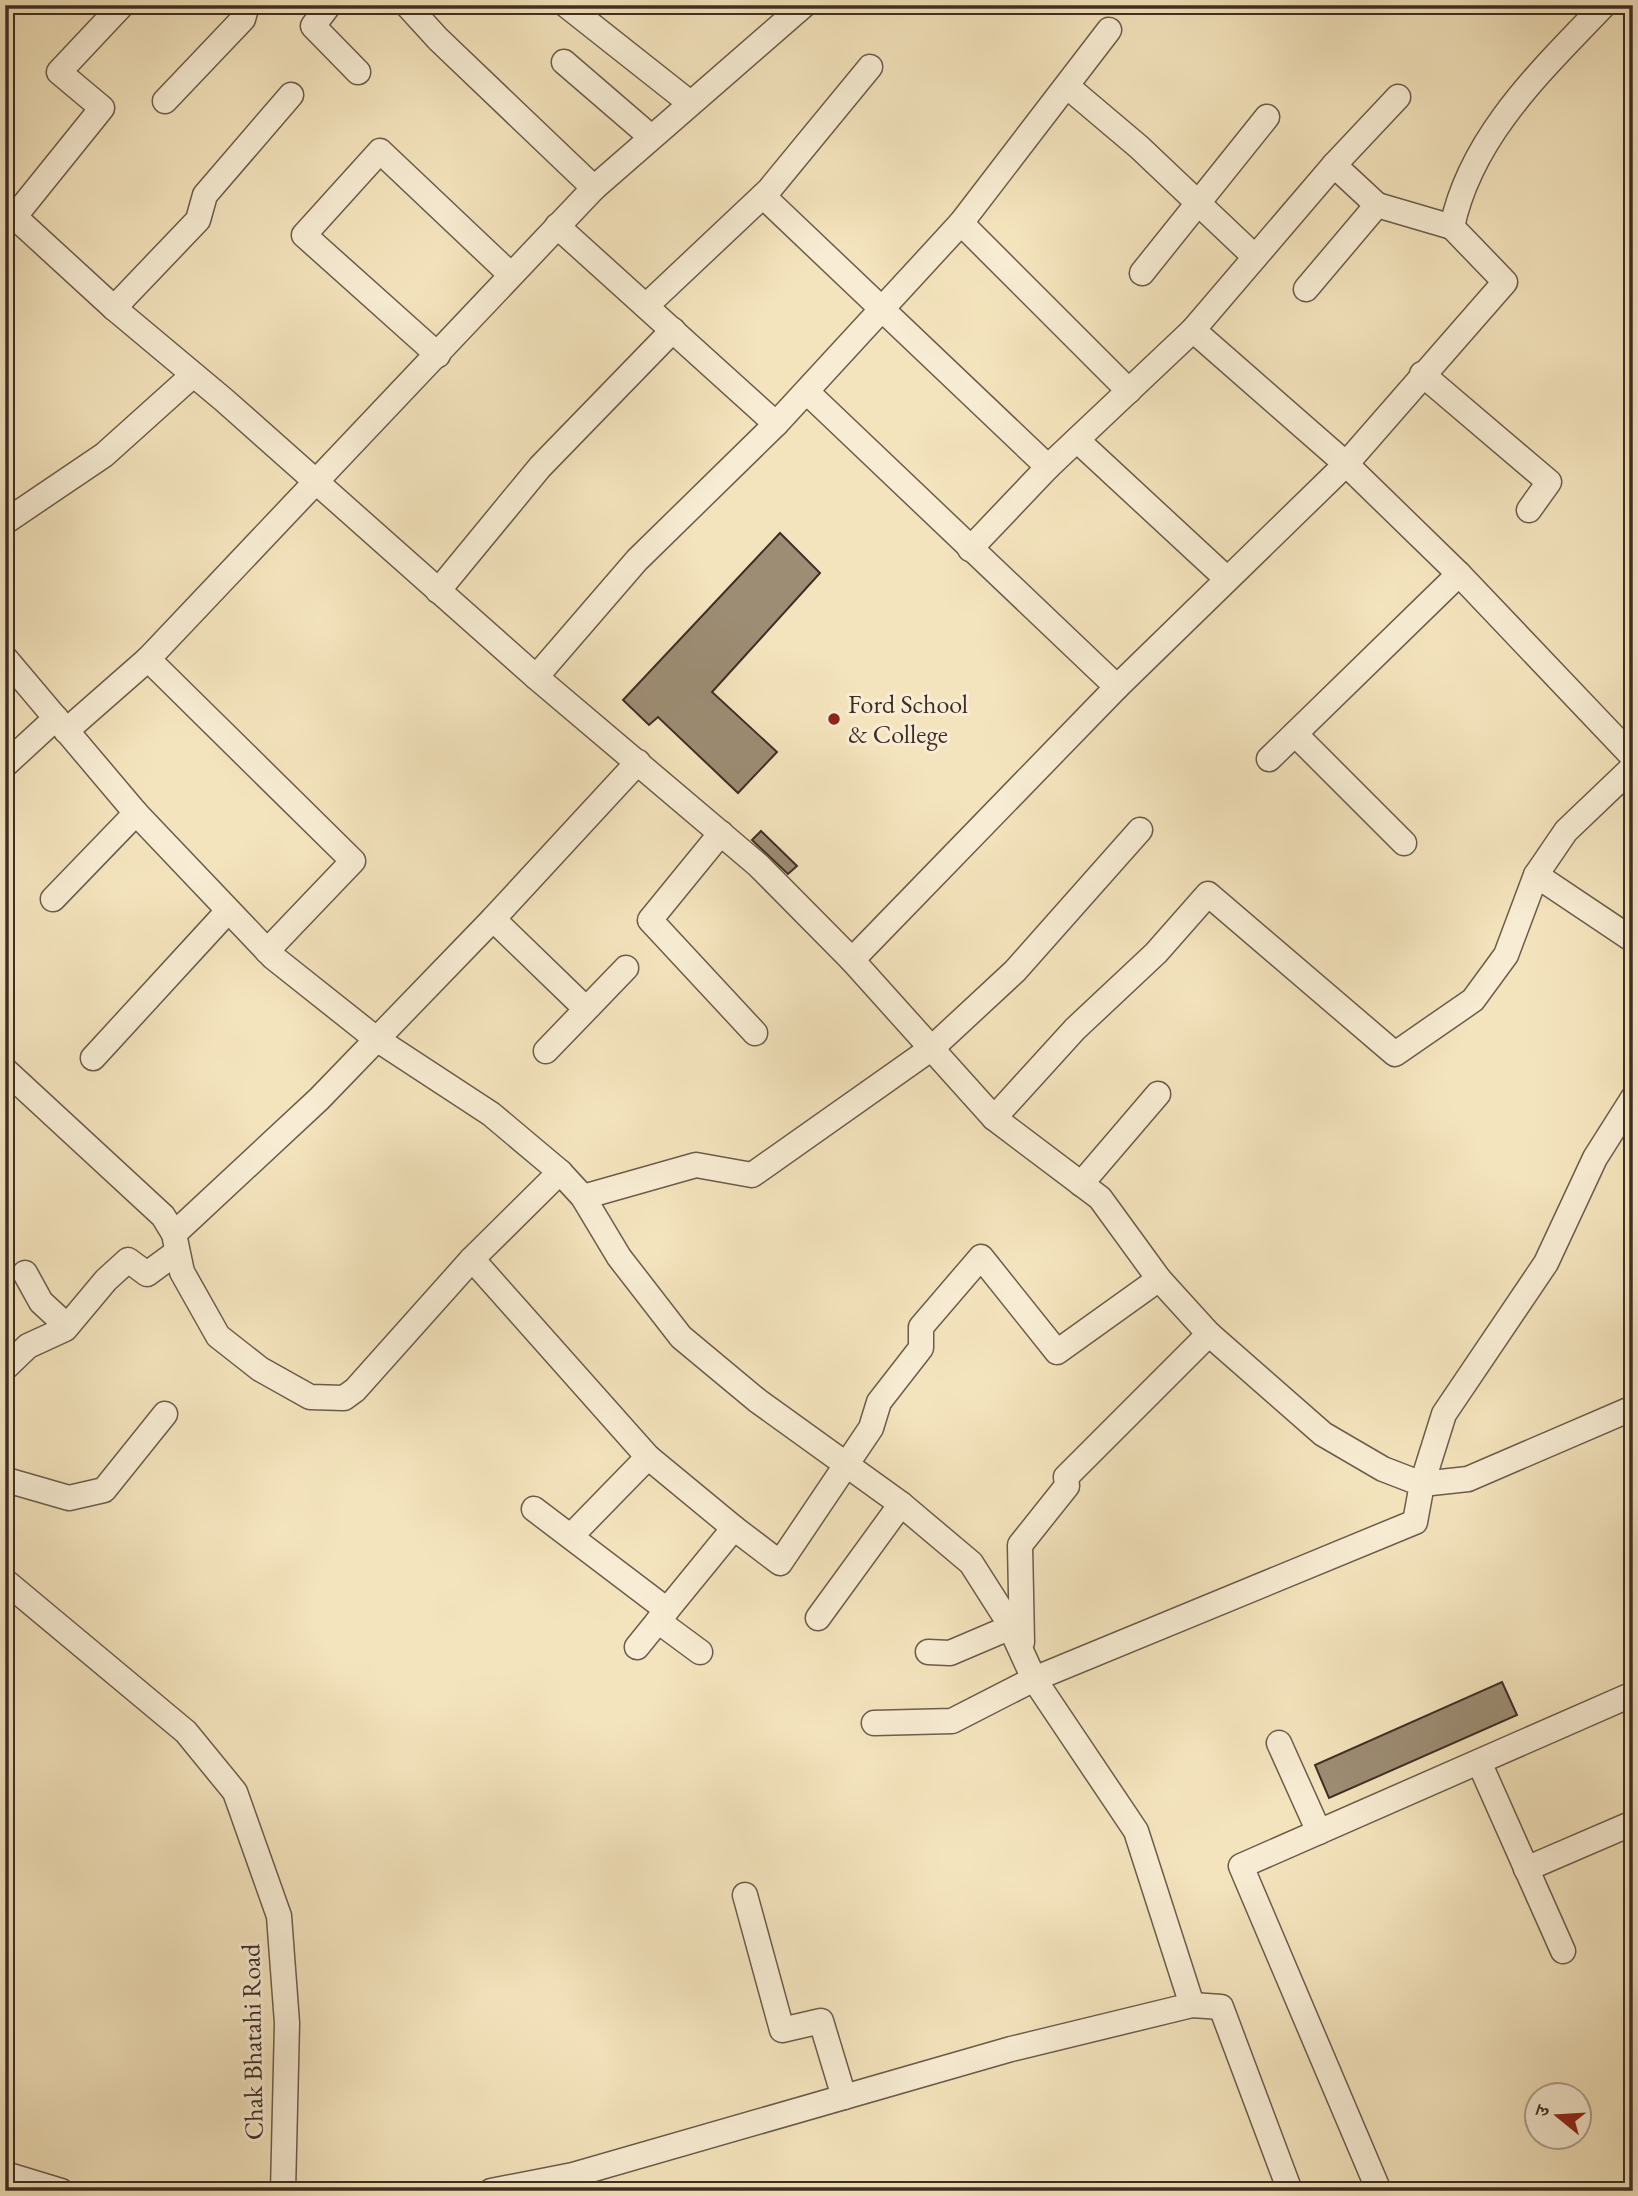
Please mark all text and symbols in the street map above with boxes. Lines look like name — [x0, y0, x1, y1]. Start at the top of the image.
place label: Ford School & College — [848, 687, 968, 751]
marker: Ford School & College — [826, 711, 842, 727]
street label: Chak Bhatahi Road — [233, 1943, 271, 2141]
north arrow — [1522, 2080, 1592, 2150]
text: उ — [1528, 2101, 1556, 2121]

